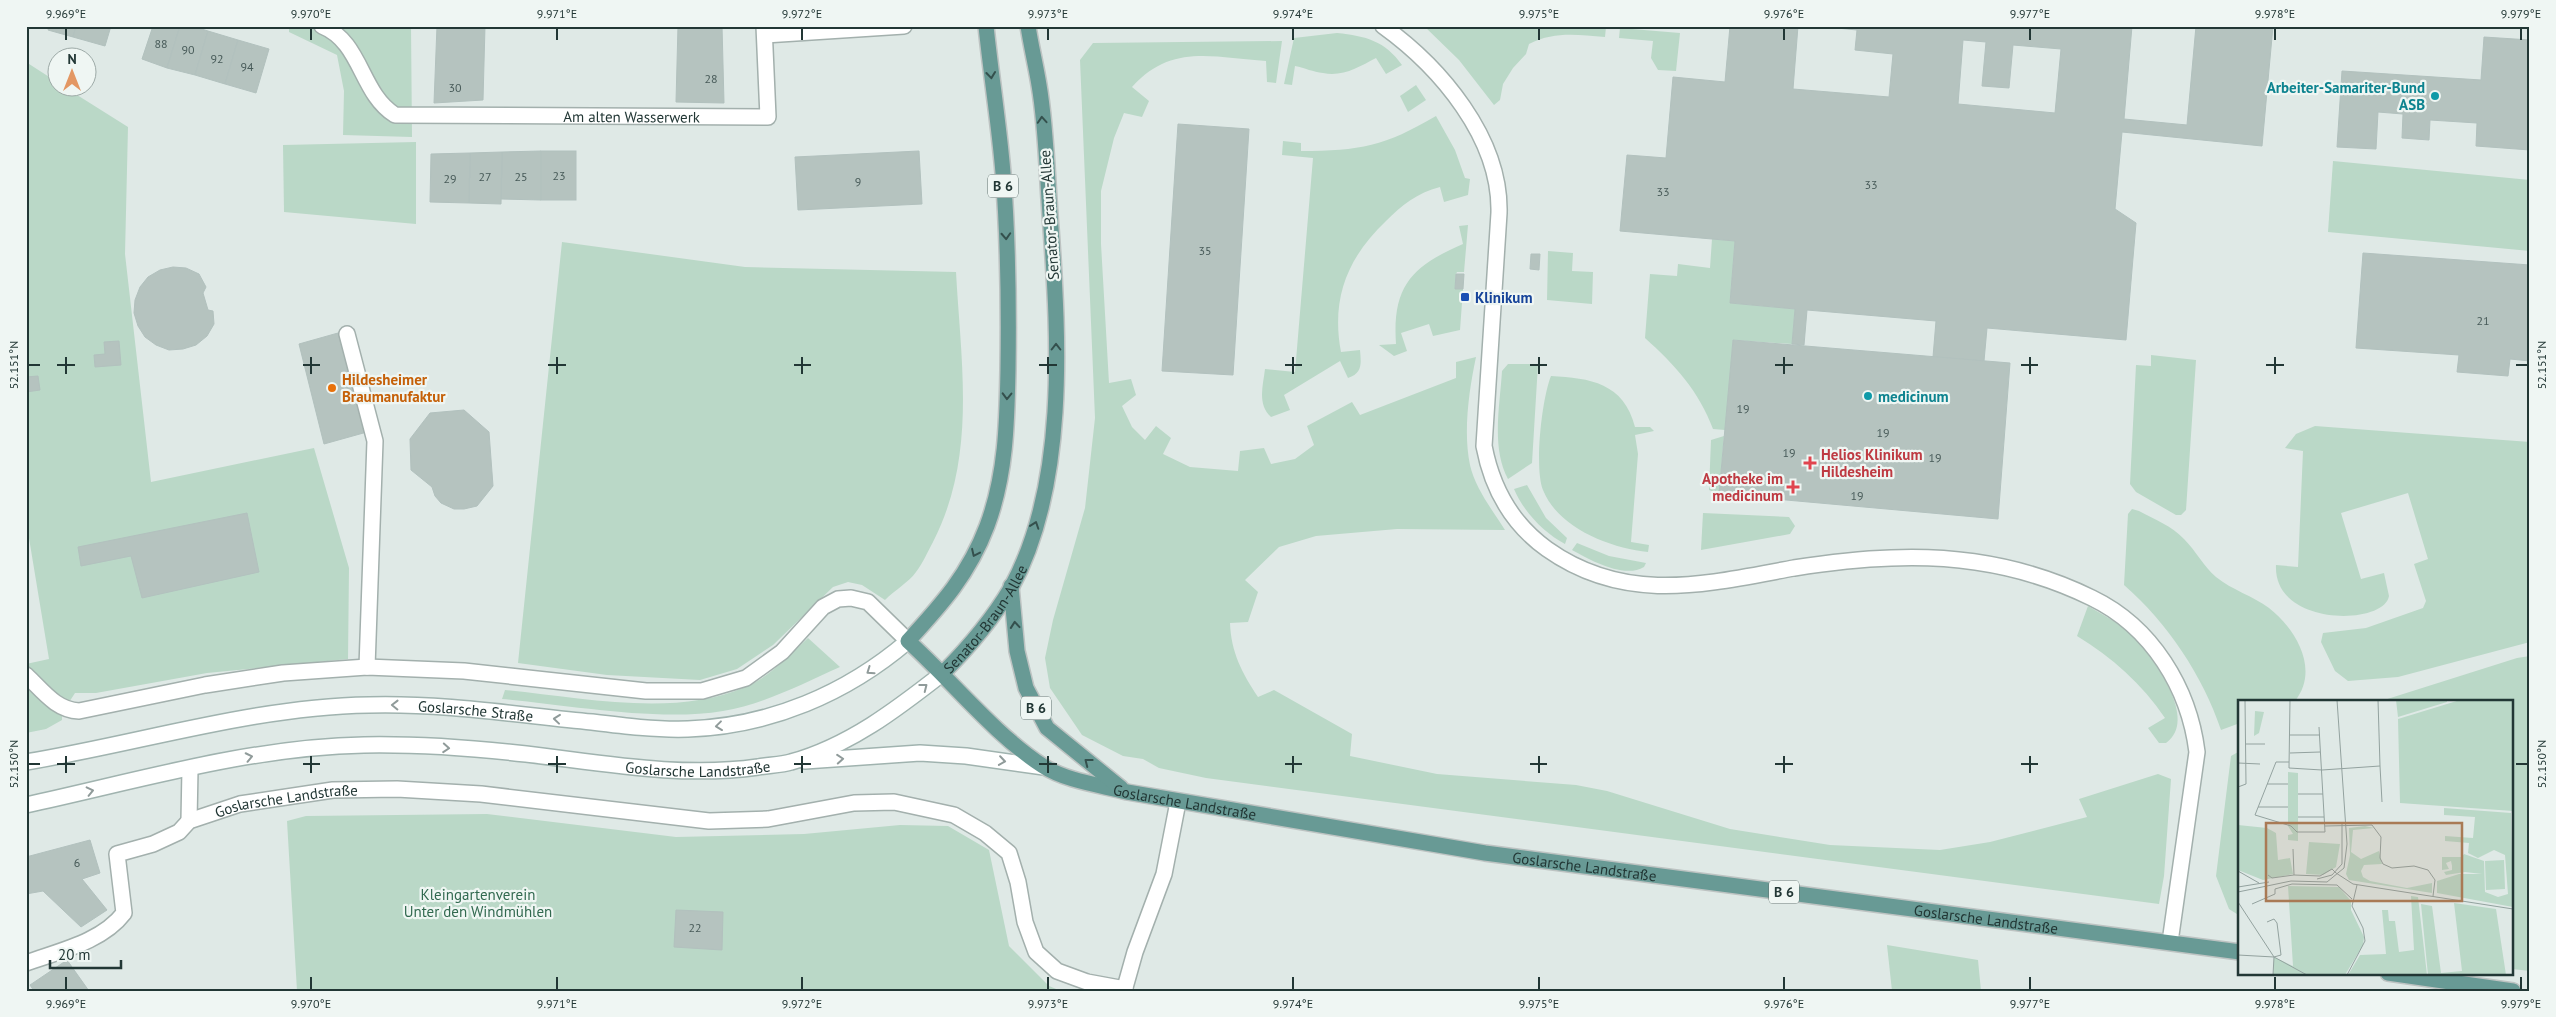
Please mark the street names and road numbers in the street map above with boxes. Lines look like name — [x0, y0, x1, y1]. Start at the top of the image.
street label: Am alten Wasserwerk — [563, 106, 701, 126]
street label: Senator-Braun-Allee — [1035, 149, 1063, 281]
road number: B 6 — [988, 175, 1018, 198]
street label: Senator-Braun-Allee — [939, 562, 1031, 677]
street label: Goslarsche Straße — [418, 696, 534, 725]
road number: B 6 — [1021, 696, 1051, 720]
street label: Goslarsche Landstraße — [624, 756, 771, 780]
street label: Goslarsche Landstraße — [212, 780, 358, 821]
street label: Goslarsche Landstraße — [1111, 780, 1258, 823]
street label: Goslarsche Landstraße — [1511, 847, 1658, 885]
road number: B 6 — [1769, 880, 1799, 904]
street label: Goslarsche Landstraße — [1913, 900, 2059, 938]

